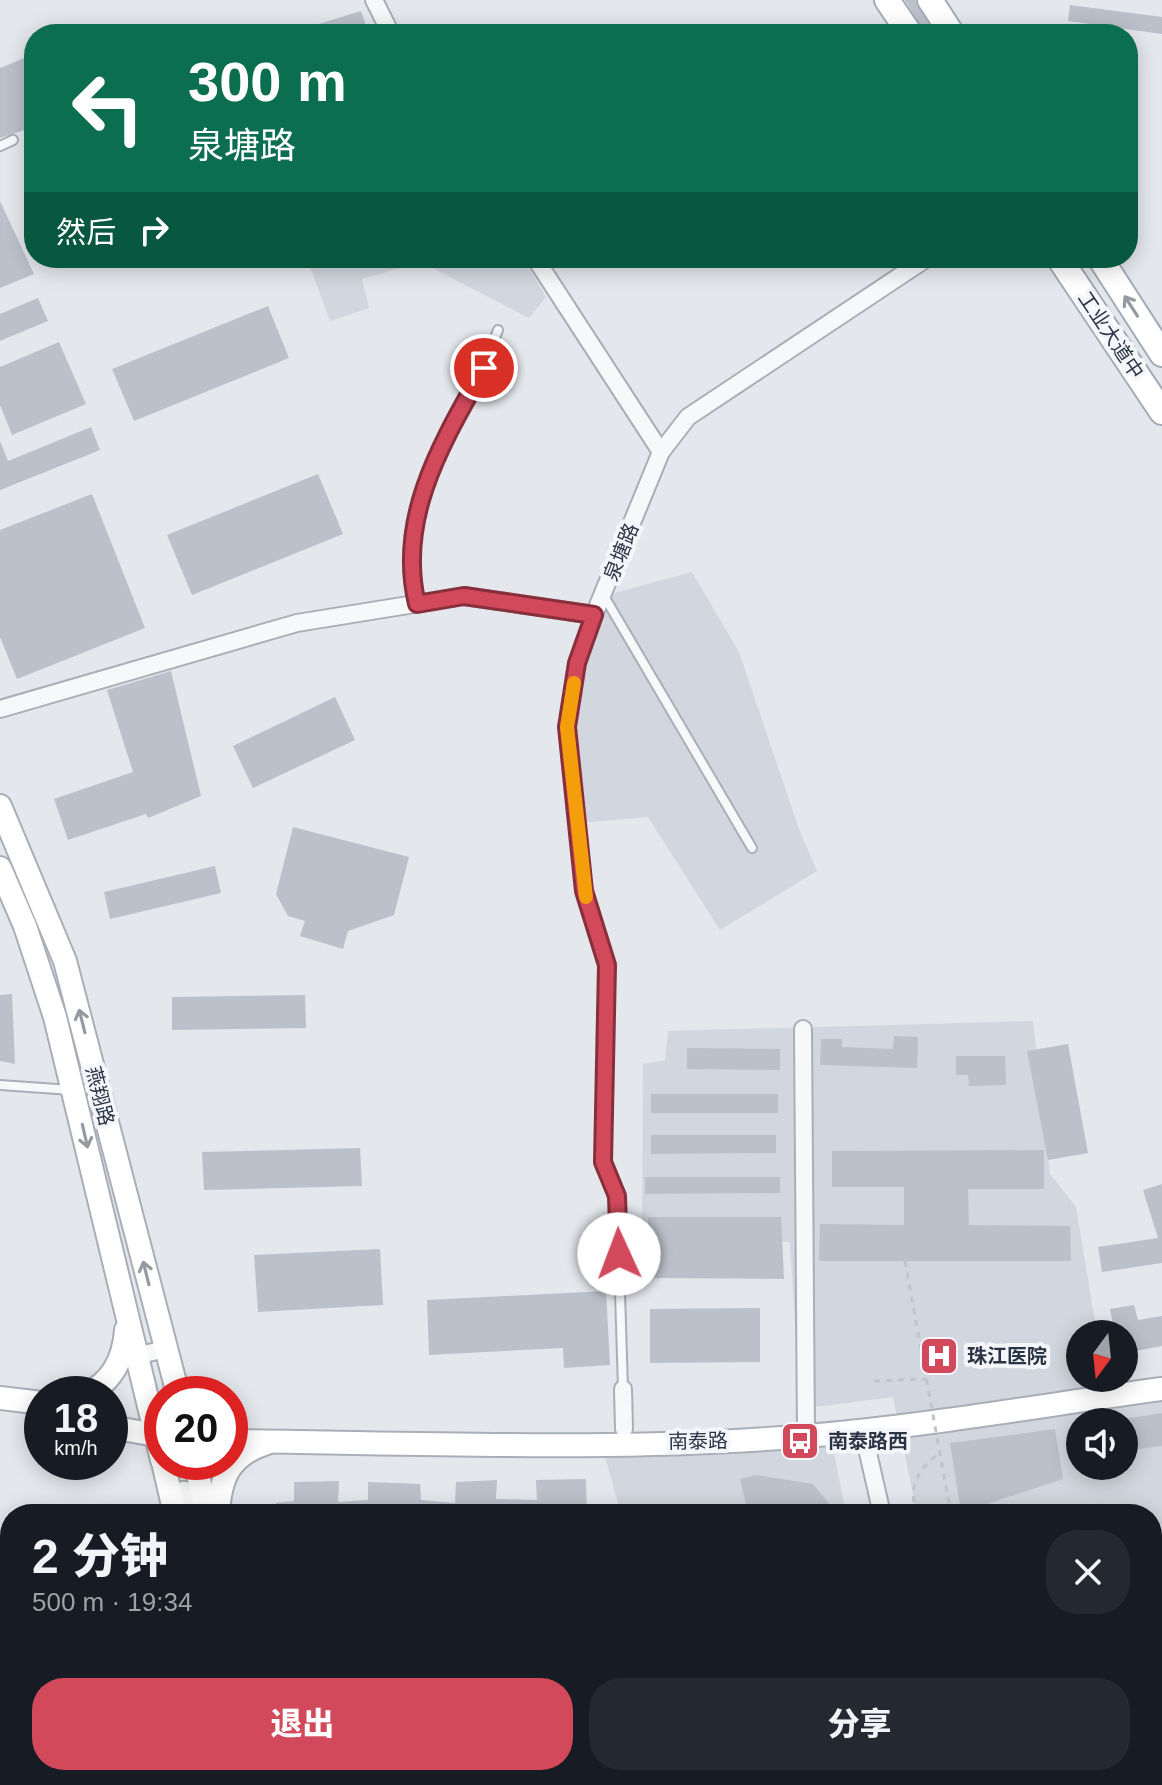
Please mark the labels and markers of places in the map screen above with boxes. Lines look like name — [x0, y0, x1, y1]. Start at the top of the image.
pin — [450, 334, 518, 402]
hospital icon: 珠江医院 — [918, 1335, 960, 1377]
place label: 珠江医院 — [967, 1345, 1047, 1367]
bus stop icon: 南泰路西 — [779, 1420, 821, 1462]
place label: 南泰路西 — [828, 1430, 908, 1452]

